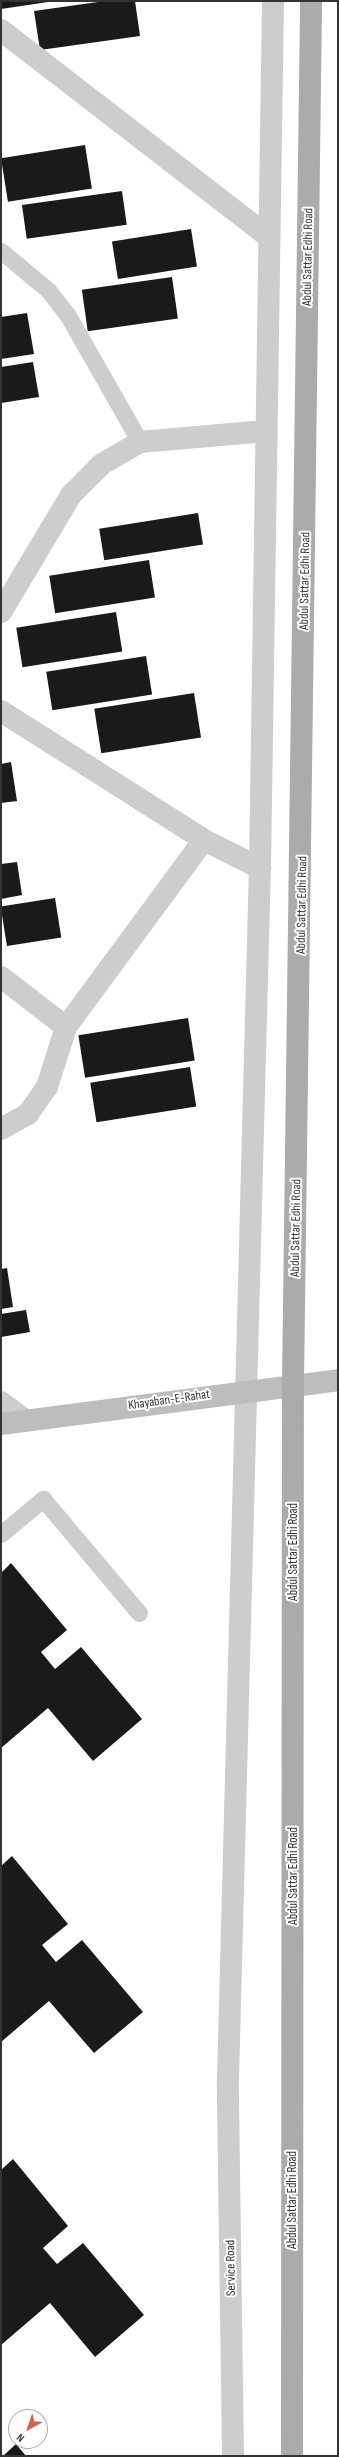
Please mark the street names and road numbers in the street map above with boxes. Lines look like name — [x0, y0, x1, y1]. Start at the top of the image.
street label: Abdul Sattar Edhi Road — [299, 208, 317, 306]
street label: Abdul Sattar Edhi Road — [296, 532, 314, 630]
street label: Abdul Sattar Edhi Road — [293, 856, 311, 954]
street label: Abdul Sattar Edhi Road — [287, 1179, 305, 1277]
street label: Khayaban-E-Rahat — [127, 1387, 211, 1413]
street label: Abdul Sattar Edhi Road — [285, 1503, 301, 1601]
street label: Abdul Sattar Edhi Road — [285, 1827, 301, 1925]
street label: Abdul Sattar Edhi Road — [284, 2151, 300, 2249]
street label: Service Road — [223, 2240, 239, 2296]

